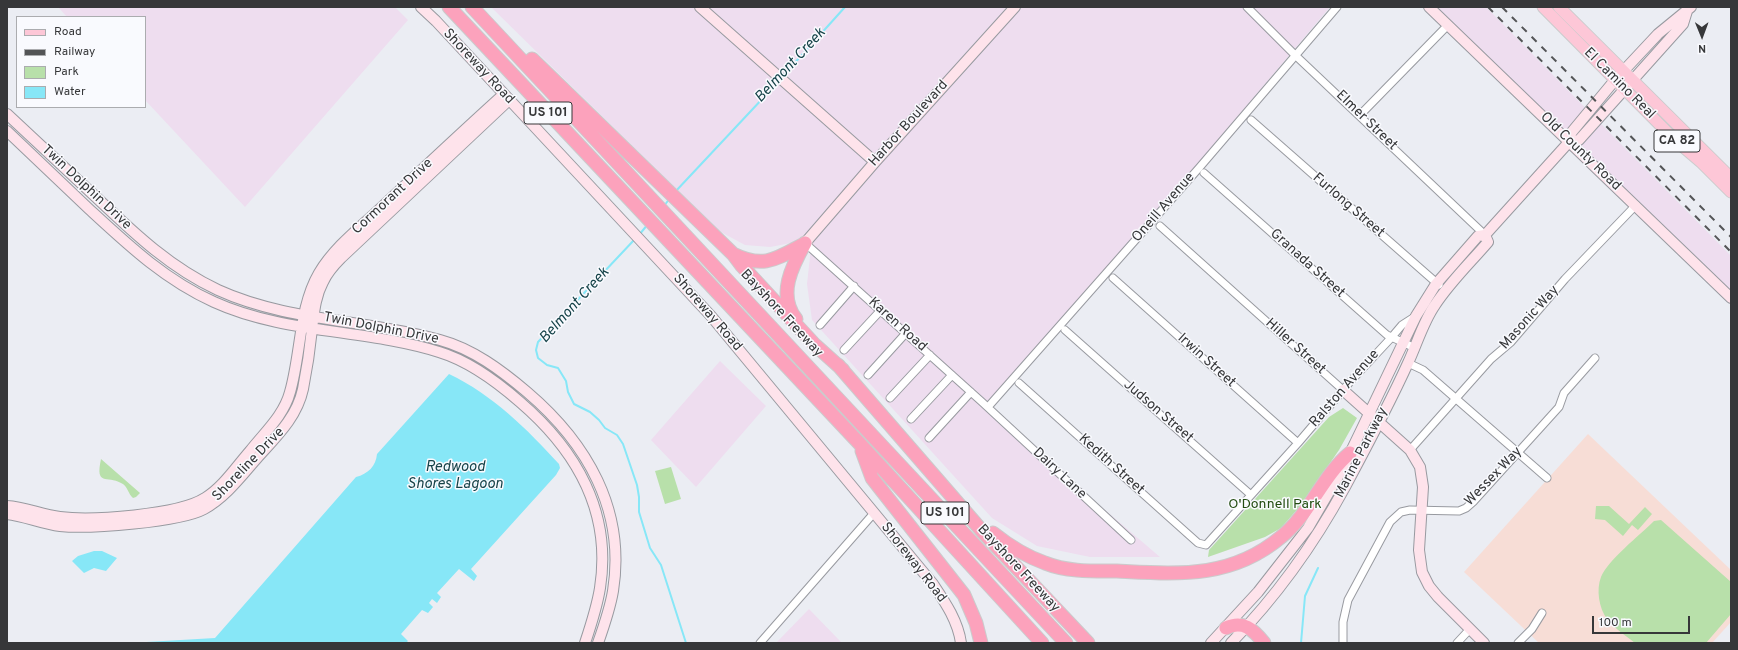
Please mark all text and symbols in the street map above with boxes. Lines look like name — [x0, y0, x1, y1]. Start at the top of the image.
legend — [16, 16, 146, 108]
north arrow — [1682, 16, 1722, 56]
text: Road — [54, 24, 82, 40]
water label: Belmont Creek — [752, 25, 830, 107]
street label: Shoreway Road — [439, 26, 517, 108]
text: N — [1698, 41, 1706, 55]
text: Railway — [54, 44, 95, 60]
street label: El Camino Real — [1580, 45, 1658, 123]
text: Park — [54, 64, 79, 80]
street label: Harbor Boulevard — [866, 77, 952, 171]
text: Water — [54, 84, 86, 100]
street label: Elmer Street — [1332, 87, 1400, 155]
road number: US 101 — [524, 102, 572, 124]
street label: Old County Road — [1536, 109, 1624, 195]
road number: CA 82 — [1654, 130, 1700, 152]
street label: Twin Dolphin Drive — [38, 142, 134, 234]
street label: Cormorant Drive — [349, 155, 437, 239]
street label: Oneill Avenue — [1129, 170, 1199, 246]
street label: Furlong Street — [1309, 170, 1387, 242]
street label: Granada Street — [1266, 226, 1348, 302]
water label: Belmont Creek — [536, 264, 614, 348]
street label: Bayshore Freeway — [736, 267, 826, 361]
street label: Shoreway Road — [669, 271, 745, 355]
street label: Masonic Way — [1497, 283, 1563, 353]
street label: Karen Road — [864, 294, 930, 356]
street label: Twin Dolphin Drive — [322, 310, 440, 348]
street label: Hiller Street — [1261, 315, 1329, 379]
street label: Irwin Street — [1173, 330, 1239, 392]
street label: Ralston Avenue — [1307, 347, 1383, 431]
street label: Judson Street — [1120, 377, 1196, 447]
street label: Marine Parkway — [1332, 405, 1392, 501]
street label: Shoreline Drive — [210, 425, 288, 505]
street label: Kedith Street — [1075, 431, 1147, 499]
street label: Wessex Way — [1462, 444, 1526, 510]
street label: Dairy Lane — [1029, 445, 1089, 503]
water label: Redwood Shores Lagoon — [407, 459, 503, 494]
park label: O'Donnell Park — [1228, 497, 1322, 513]
road number: US 101 — [921, 502, 969, 524]
street label: Shoreway Road — [877, 520, 949, 606]
street label: Bayshore Freeway — [973, 522, 1063, 616]
scale bar — [1594, 608, 1692, 634]
text: 100 m — [1599, 615, 1632, 631]

